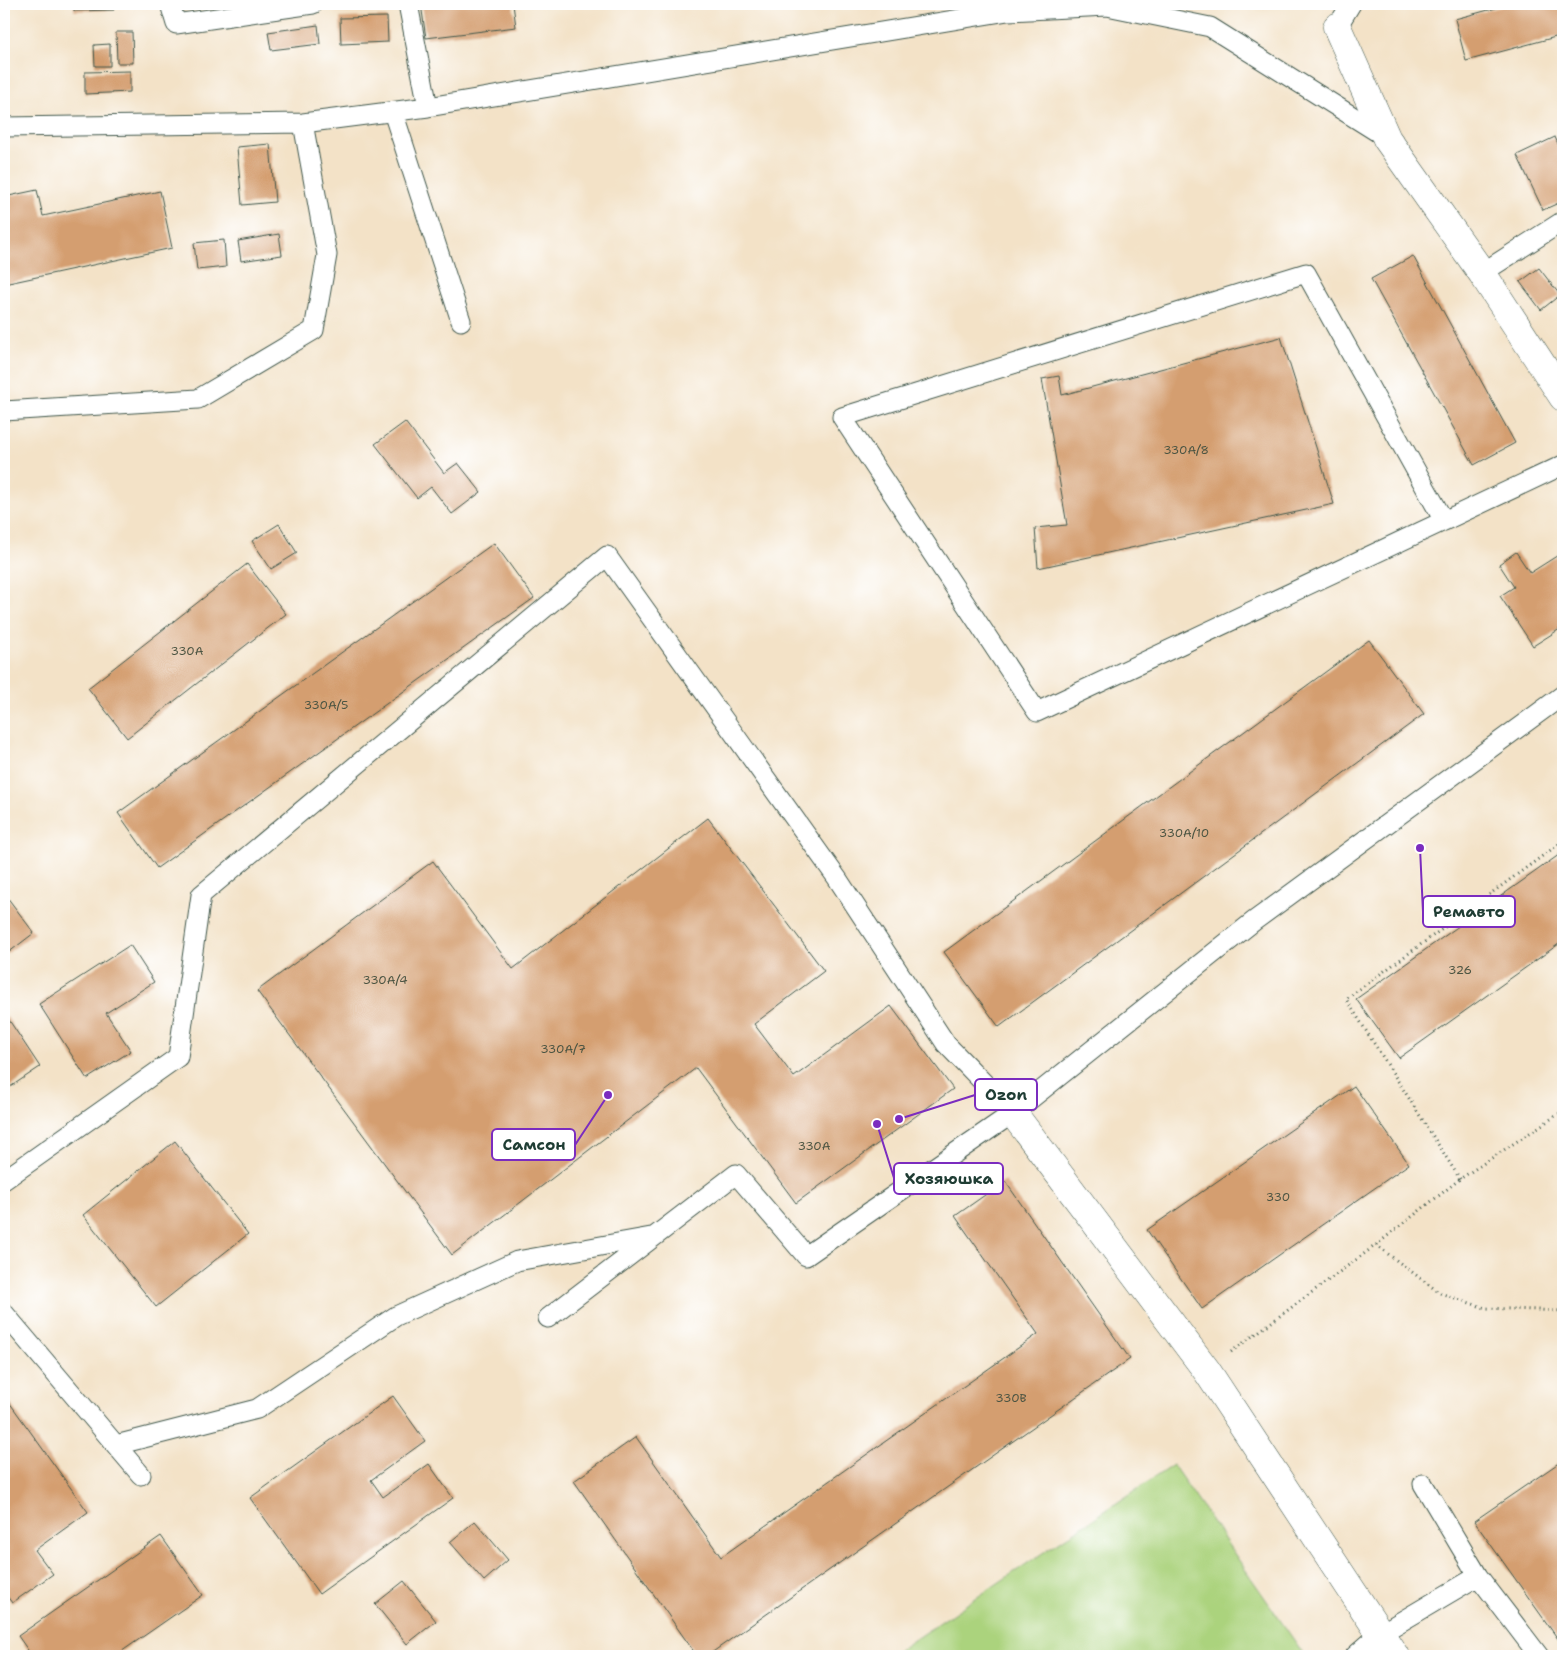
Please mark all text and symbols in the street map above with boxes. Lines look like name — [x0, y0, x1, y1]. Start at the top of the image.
house number: 330А/8 — [1163, 442, 1209, 458]
house number: 330А — [171, 643, 204, 659]
house number: 330А/5 — [304, 697, 348, 713]
house number: 330А/10 — [1159, 825, 1209, 841]
callout: Ремавто — [1423, 896, 1515, 927]
text: Ремавто — [1433, 901, 1505, 922]
house number: 326 — [1448, 962, 1472, 978]
house number: 330А/4 — [362, 972, 408, 988]
house number: 330А/7 — [540, 1041, 586, 1057]
callout: Ozon — [975, 1079, 1037, 1110]
text: Ozon — [985, 1084, 1027, 1105]
callout: Самсон — [492, 1129, 575, 1160]
text: Самсон — [502, 1134, 566, 1155]
house number: 330А — [798, 1138, 831, 1154]
callout: Хозяюшка — [894, 1163, 1003, 1194]
text: Хозяюшка — [905, 1168, 993, 1189]
house number: 330 — [1266, 1189, 1290, 1205]
house number: 330В — [995, 1390, 1027, 1406]

